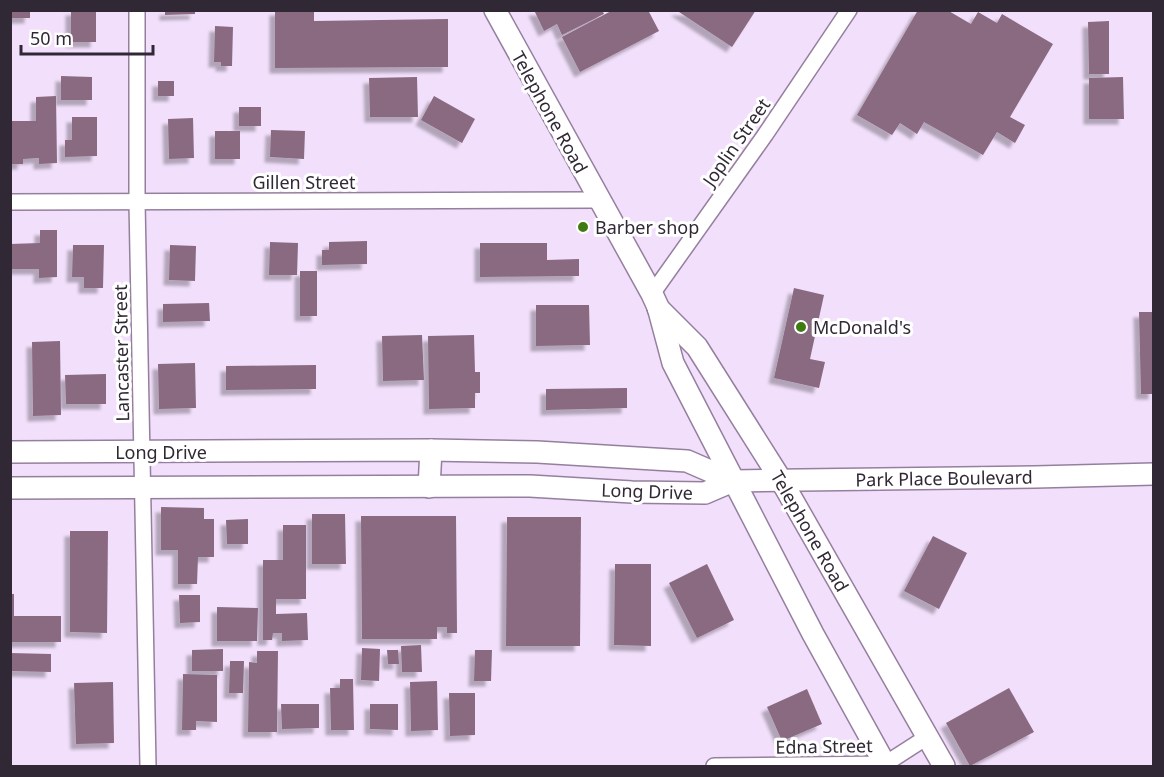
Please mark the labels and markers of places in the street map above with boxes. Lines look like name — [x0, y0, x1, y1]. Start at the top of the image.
place label: Barber shop — [595, 215, 699, 239]
marker: Barber shop — [576, 220, 590, 234]
place label: McDonald's — [813, 315, 911, 339]
marker: McDonald's — [794, 320, 808, 334]

